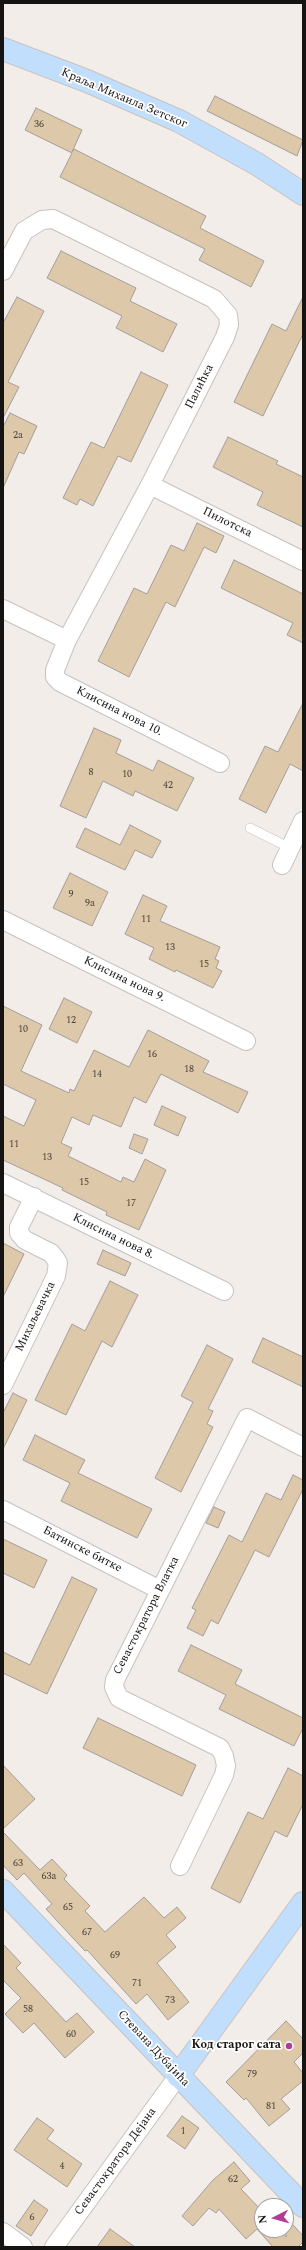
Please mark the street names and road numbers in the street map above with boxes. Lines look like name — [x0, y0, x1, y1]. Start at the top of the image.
street label: Краља Михаила Зетског — [59, 66, 189, 132]
street label: Палићка — [183, 362, 217, 412]
street label: Пилотска — [200, 505, 254, 541]
street label: Клисина нова 10. — [73, 684, 165, 740]
street label: Клисина нова 9. — [81, 954, 167, 1006]
street label: Клисина нова 8. — [70, 1211, 156, 1263]
street label: Михаљевачка — [13, 1280, 59, 1354]
street label: Батинске битке — [40, 1524, 124, 1576]
street label: Севастократора Влатка — [111, 1554, 183, 1678]
street label: Стевана Дубајића — [114, 2008, 192, 2090]
street label: Севастократора Дејана — [72, 2105, 160, 2219]

